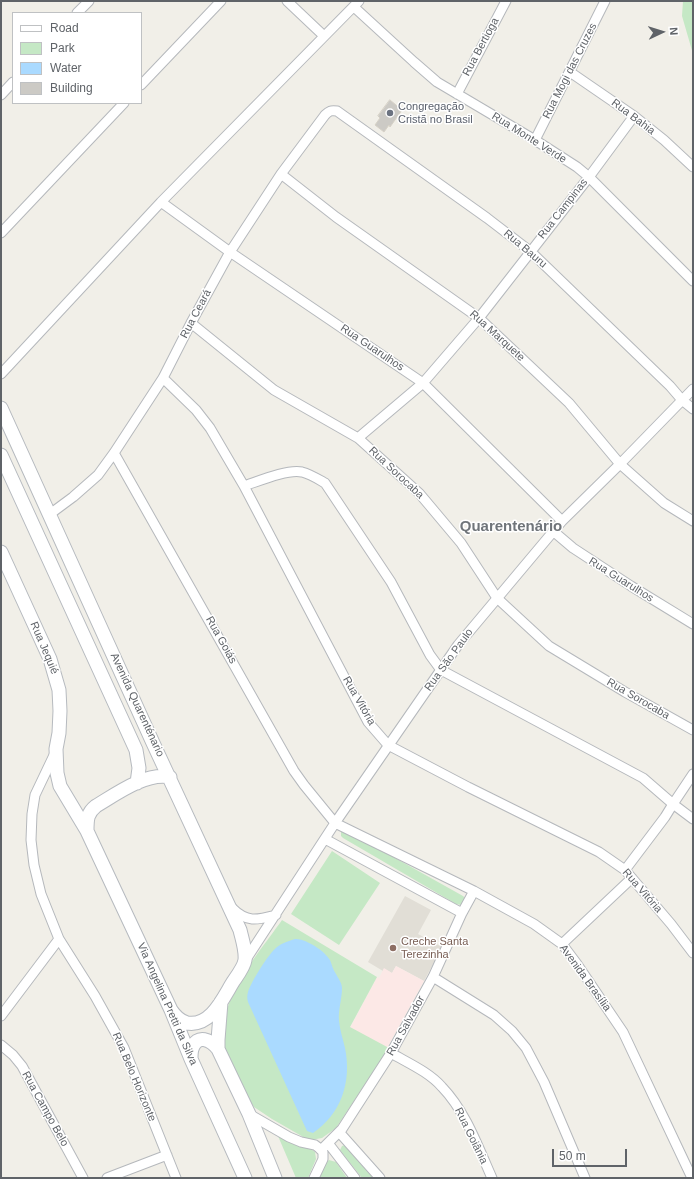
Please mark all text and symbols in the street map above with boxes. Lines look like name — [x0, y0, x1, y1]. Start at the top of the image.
legend — [12, 12, 142, 104]
north arrow — [642, 12, 682, 52]
street label: Rua Bertioga — [460, 16, 502, 78]
text: Road — [50, 21, 79, 35]
street label: Rua Mogi das Cruzes — [540, 21, 600, 121]
text: N — [668, 27, 680, 36]
text: Park — [50, 41, 75, 55]
text: Water — [50, 61, 82, 75]
text: Building — [50, 81, 93, 95]
street label: Rua Bahia — [609, 96, 657, 138]
place label: Congregação Cristã no Brasil — [398, 100, 473, 126]
marker: Congregação Cristã no Brasil — [385, 108, 395, 118]
street label: Rua Monte Verde — [489, 110, 569, 166]
street label: Rua Campinas — [535, 176, 591, 242]
street label: Rua Bauru — [501, 227, 549, 271]
street label: Rua Ceará — [178, 287, 214, 341]
street label: Rua Marquete — [467, 308, 527, 364]
street label: Rua Guarulhos — [338, 322, 406, 374]
street label: Rua Sorocaba — [366, 444, 426, 502]
district label: Quarentenário — [460, 518, 562, 536]
street label: Rua Guarulhos — [586, 555, 656, 605]
street label: Rua Goiás — [203, 614, 239, 666]
street label: Rua Jequié — [27, 620, 61, 676]
street label: Rua São Paulo — [422, 626, 476, 694]
street label: Avenida Quarenténario — [107, 651, 167, 759]
street label: Rua Vitória — [340, 674, 378, 728]
street label: Rua Sorocaba — [604, 676, 672, 722]
street label: Rua Vitória — [619, 866, 665, 916]
place label: Creche Santa Terezinha — [401, 935, 468, 961]
street label: Via Angelina Pretti da Silva — [134, 941, 200, 1067]
street label: Avenida Brasília — [556, 942, 614, 1014]
marker: Creche Santa Terezinha — [388, 943, 398, 953]
street label: Rua Salvador — [384, 994, 428, 1058]
street label: Rua Belo Horizonte — [109, 1031, 159, 1123]
street label: Rua Campo Belo — [19, 1069, 71, 1149]
street label: Rua Goiânia — [452, 1106, 490, 1166]
scale bar — [554, 1141, 629, 1167]
text: 50 m — [559, 1149, 586, 1163]

